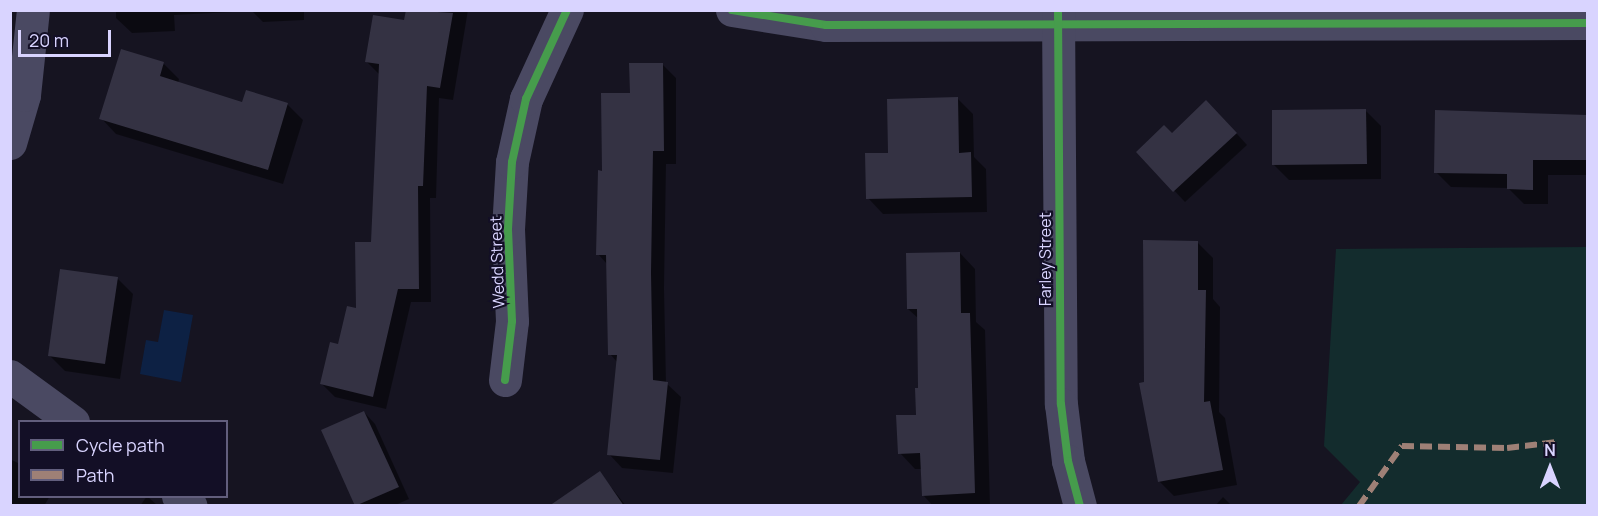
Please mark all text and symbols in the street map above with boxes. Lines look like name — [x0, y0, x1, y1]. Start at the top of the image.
scale bar — [21, 18, 114, 56]
text: 20 m — [29, 28, 69, 52]
street label: Farley Street — [1035, 212, 1055, 306]
street label: Wedd Street — [486, 215, 508, 309]
legend — [18, 420, 228, 498]
text: Cycle path — [76, 433, 165, 457]
north arrow — [1520, 438, 1580, 498]
text: N — [1544, 439, 1556, 461]
text: Path — [76, 463, 114, 487]

